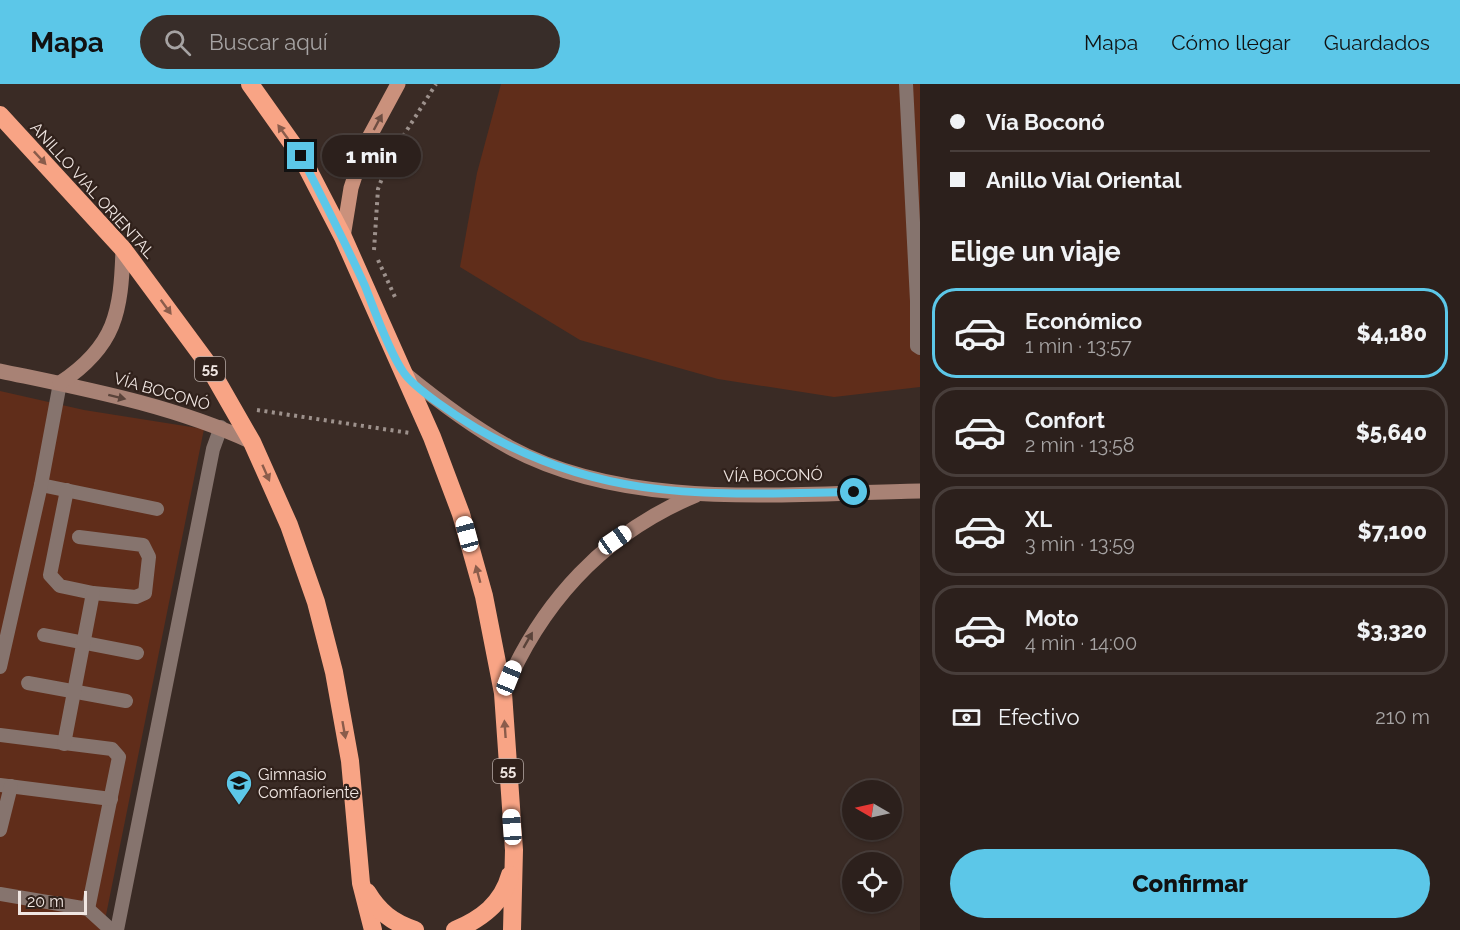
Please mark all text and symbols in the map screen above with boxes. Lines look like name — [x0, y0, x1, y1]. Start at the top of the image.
search box — [140, 15, 560, 69]
text: Mapa — [30, 26, 104, 59]
icon: search — [161, 26, 194, 59]
text: Buscar aquí — [209, 29, 328, 55]
text: Mapa — [1084, 30, 1138, 55]
text: Cómo llegar — [1171, 30, 1291, 55]
text: Guardados — [1324, 30, 1430, 55]
text: Vía Boconó — [986, 109, 1105, 135]
one-way arrow — [373, 113, 383, 130]
street label: ANILLO VIAL ORIENTAL — [26, 118, 159, 263]
one-way arrow — [277, 124, 289, 140]
callout: 1 min — [322, 135, 421, 177]
route end — [287, 142, 314, 169]
text: 1 min — [346, 144, 397, 168]
one-way arrow — [33, 151, 47, 166]
text: Anillo Vial Oriental — [986, 167, 1181, 193]
text: Elige un viaje — [950, 236, 1121, 267]
one-way arrow — [159, 299, 171, 314]
icon: car — [953, 306, 1007, 360]
text: Económico — [1025, 308, 1142, 334]
text: $4,180 — [1357, 320, 1427, 346]
text: 1 min · 13:57 — [1025, 334, 1132, 358]
road number: 55 — [195, 357, 225, 381]
street label: VÍA BOCONÓ — [112, 368, 212, 414]
one-way arrow — [108, 392, 126, 402]
icon: car — [953, 405, 1007, 459]
text: Confort — [1025, 407, 1105, 433]
text: $5,640 — [1356, 419, 1427, 445]
text: 2 min · 13:58 — [1025, 433, 1135, 457]
street label: VÍA BOCONÓ — [723, 464, 823, 486]
one-way arrow — [261, 465, 270, 482]
route start — [840, 478, 867, 505]
icon: car — [953, 504, 1007, 558]
text: XL — [1025, 506, 1052, 532]
car — [454, 514, 480, 554]
text: $7,100 — [1358, 518, 1427, 544]
car — [595, 522, 635, 558]
text: 3 min · 13:59 — [1025, 532, 1135, 556]
one-way arrow — [472, 565, 482, 583]
icon: car — [953, 603, 1007, 657]
text: Moto — [1025, 605, 1079, 631]
text: $3,320 — [1356, 617, 1427, 643]
one-way arrow — [523, 631, 533, 648]
text: 4 min · 14:00 — [1025, 631, 1137, 655]
car — [494, 658, 524, 698]
icon: cash — [950, 701, 983, 734]
text: Efectivo — [998, 704, 1080, 730]
text: 210 m — [1375, 705, 1430, 729]
one-way arrow — [501, 719, 510, 738]
one-way arrow — [340, 721, 349, 740]
road number: 55 — [493, 759, 523, 783]
place label: Gimnasio Comfaoriente — [258, 765, 359, 802]
school or university icon: Gimnasio Comfaoriente — [224, 768, 254, 806]
north arrow — [842, 780, 902, 840]
map controls — [842, 780, 902, 912]
car — [502, 808, 522, 846]
button: Confirmar — [950, 849, 1430, 918]
button: locate — [842, 852, 902, 912]
scale bar — [18, 888, 87, 916]
text: 20 m — [27, 892, 64, 911]

